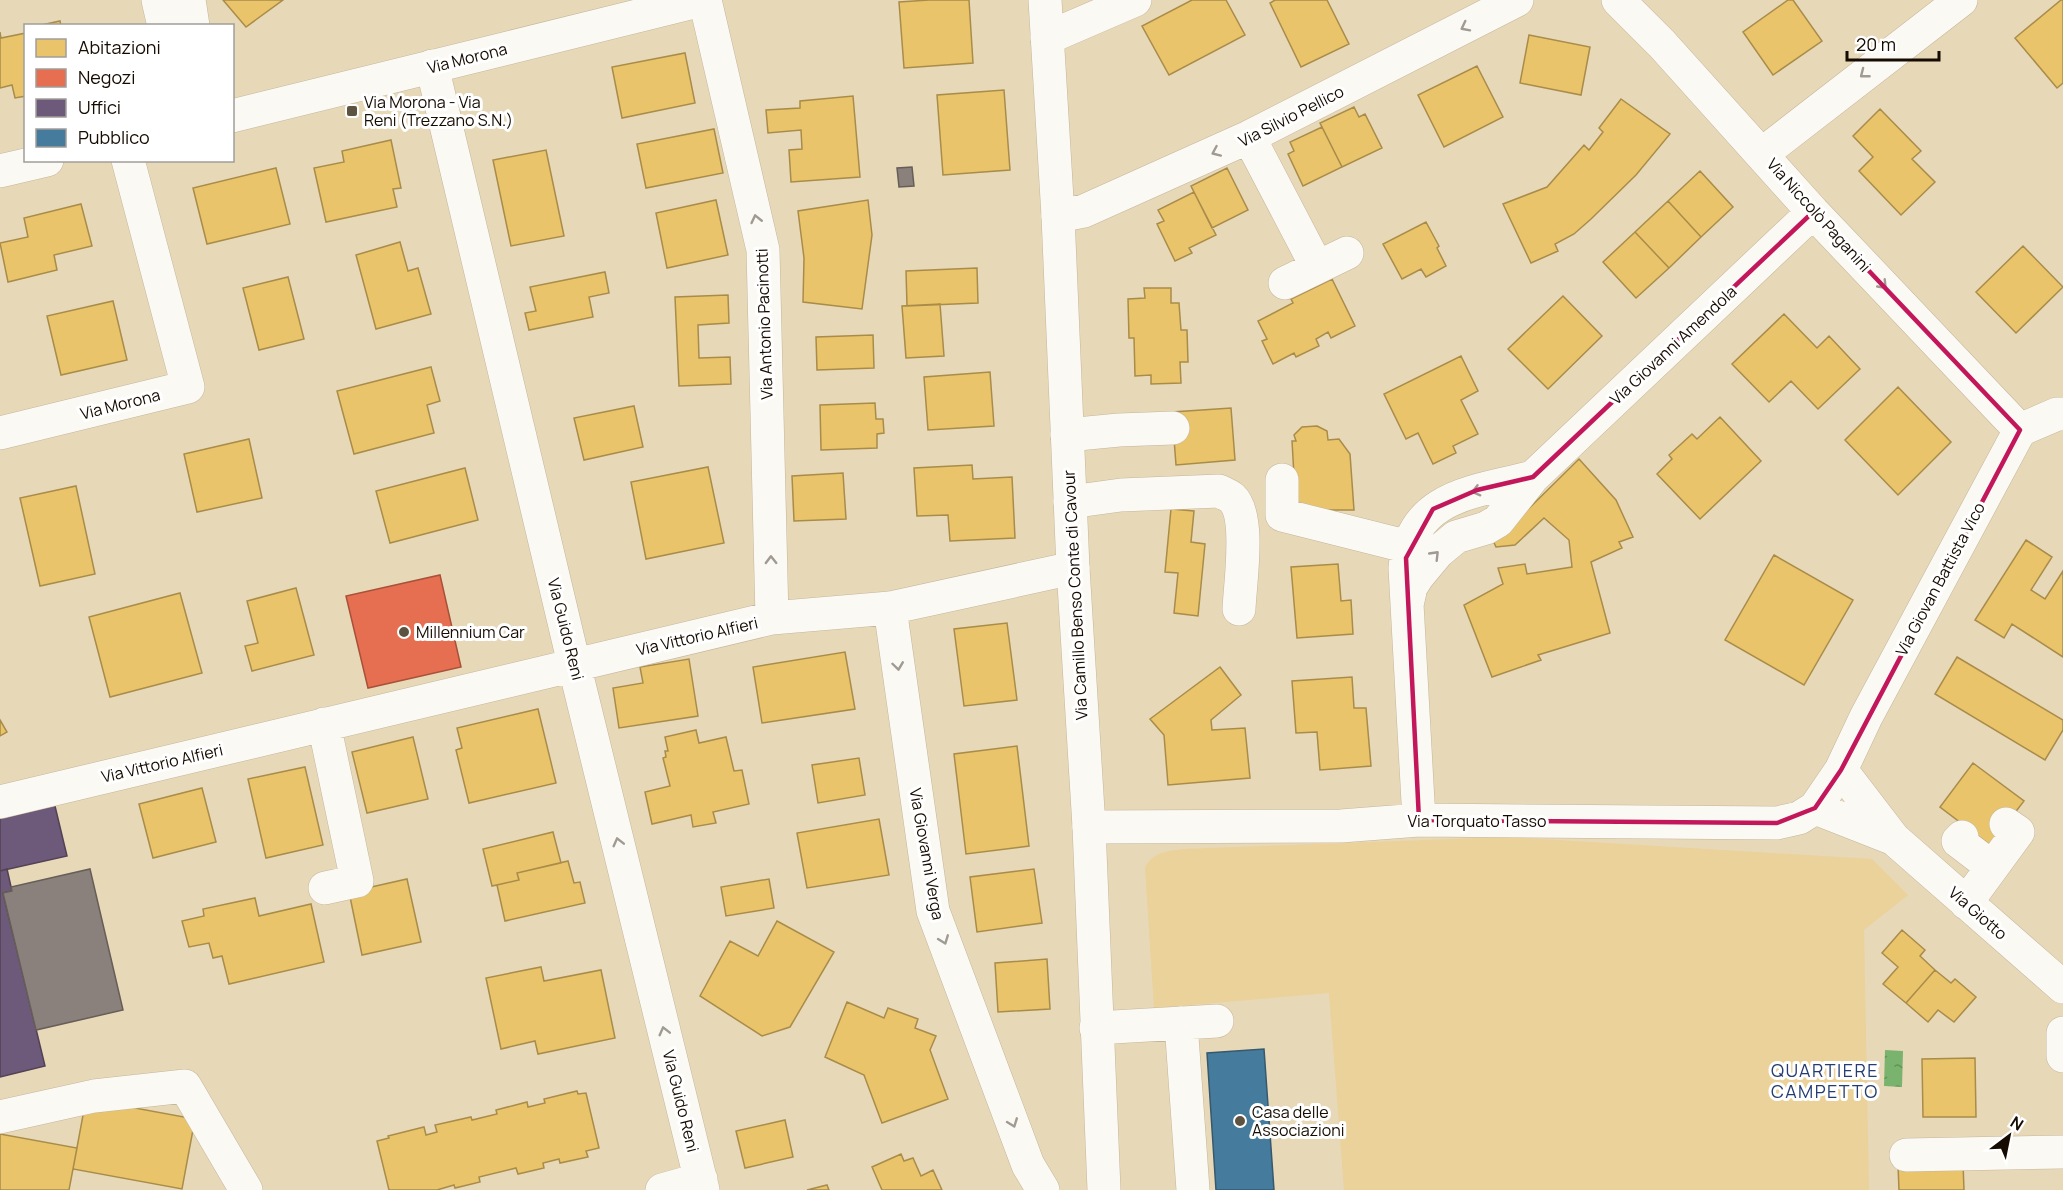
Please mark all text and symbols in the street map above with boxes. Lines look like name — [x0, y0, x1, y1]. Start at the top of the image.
one-way arrow — [1460, 20, 1471, 31]
legend — [24, 24, 234, 162]
scale bar — [1847, 24, 1938, 62]
text: 20 m — [1856, 32, 1896, 56]
text: Abitazioni — [78, 35, 161, 59]
street label: Via Morona — [425, 37, 509, 79]
text: Negozi — [78, 65, 136, 89]
one-way arrow — [1860, 67, 1871, 78]
street label: Via Silvio Pellico — [1235, 80, 1347, 152]
place label: Via Morona - Via Reni (Trezzano S.N.) — [364, 91, 513, 131]
text: Uffici — [78, 95, 121, 119]
marker: Via Morona - Via Reni (Trezzano S.N.) — [345, 104, 359, 118]
text: Pubblico — [78, 125, 150, 149]
one-way arrow — [1211, 145, 1222, 157]
street label: Via Niccolò Paganini — [1762, 153, 1876, 277]
one-way arrow — [750, 214, 763, 224]
street label: Via Antonio Pacinotti — [750, 248, 778, 400]
one-way arrow — [1875, 278, 1886, 289]
street label: Via Giovanni Amendola — [1605, 280, 1741, 410]
street label: Via Morona — [78, 383, 162, 425]
street label: Via Camillo Benso Conte di Cavour — [1057, 469, 1093, 721]
one-way arrow — [1471, 484, 1482, 496]
street label: Via Giovan Battista Vico — [1890, 498, 1990, 660]
one-way arrow — [1428, 552, 1439, 562]
one-way arrow — [764, 555, 777, 564]
street label: Via Guido Reni — [543, 576, 589, 682]
street label: Via Vittorio Alfieri — [634, 611, 760, 661]
place label: Millennium Car — [416, 621, 525, 643]
marker: Millennium Car — [397, 625, 411, 639]
one-way arrow — [892, 661, 904, 670]
street label: Via Vittorio Alfieri — [99, 738, 225, 788]
street label: Via Giovanni Verga — [905, 786, 949, 922]
street label: Via Torquato Tasso — [1408, 810, 1546, 832]
one-way arrow — [612, 837, 625, 847]
street label: Via Giotto — [1944, 881, 2012, 945]
one-way arrow — [937, 934, 950, 945]
one-way arrow — [659, 1026, 672, 1036]
street label: Via Guido Reni — [658, 1048, 704, 1154]
district label: QUARTIERE CAMPETTO — [1771, 1058, 1879, 1103]
place label: Casa delle Associazioni — [1252, 1101, 1345, 1141]
north arrow — [1979, 1106, 2039, 1166]
text: N — [2006, 1111, 2028, 1136]
marker: Casa delle Associazioni — [1233, 1114, 1247, 1128]
one-way arrow — [1005, 1117, 1018, 1128]

